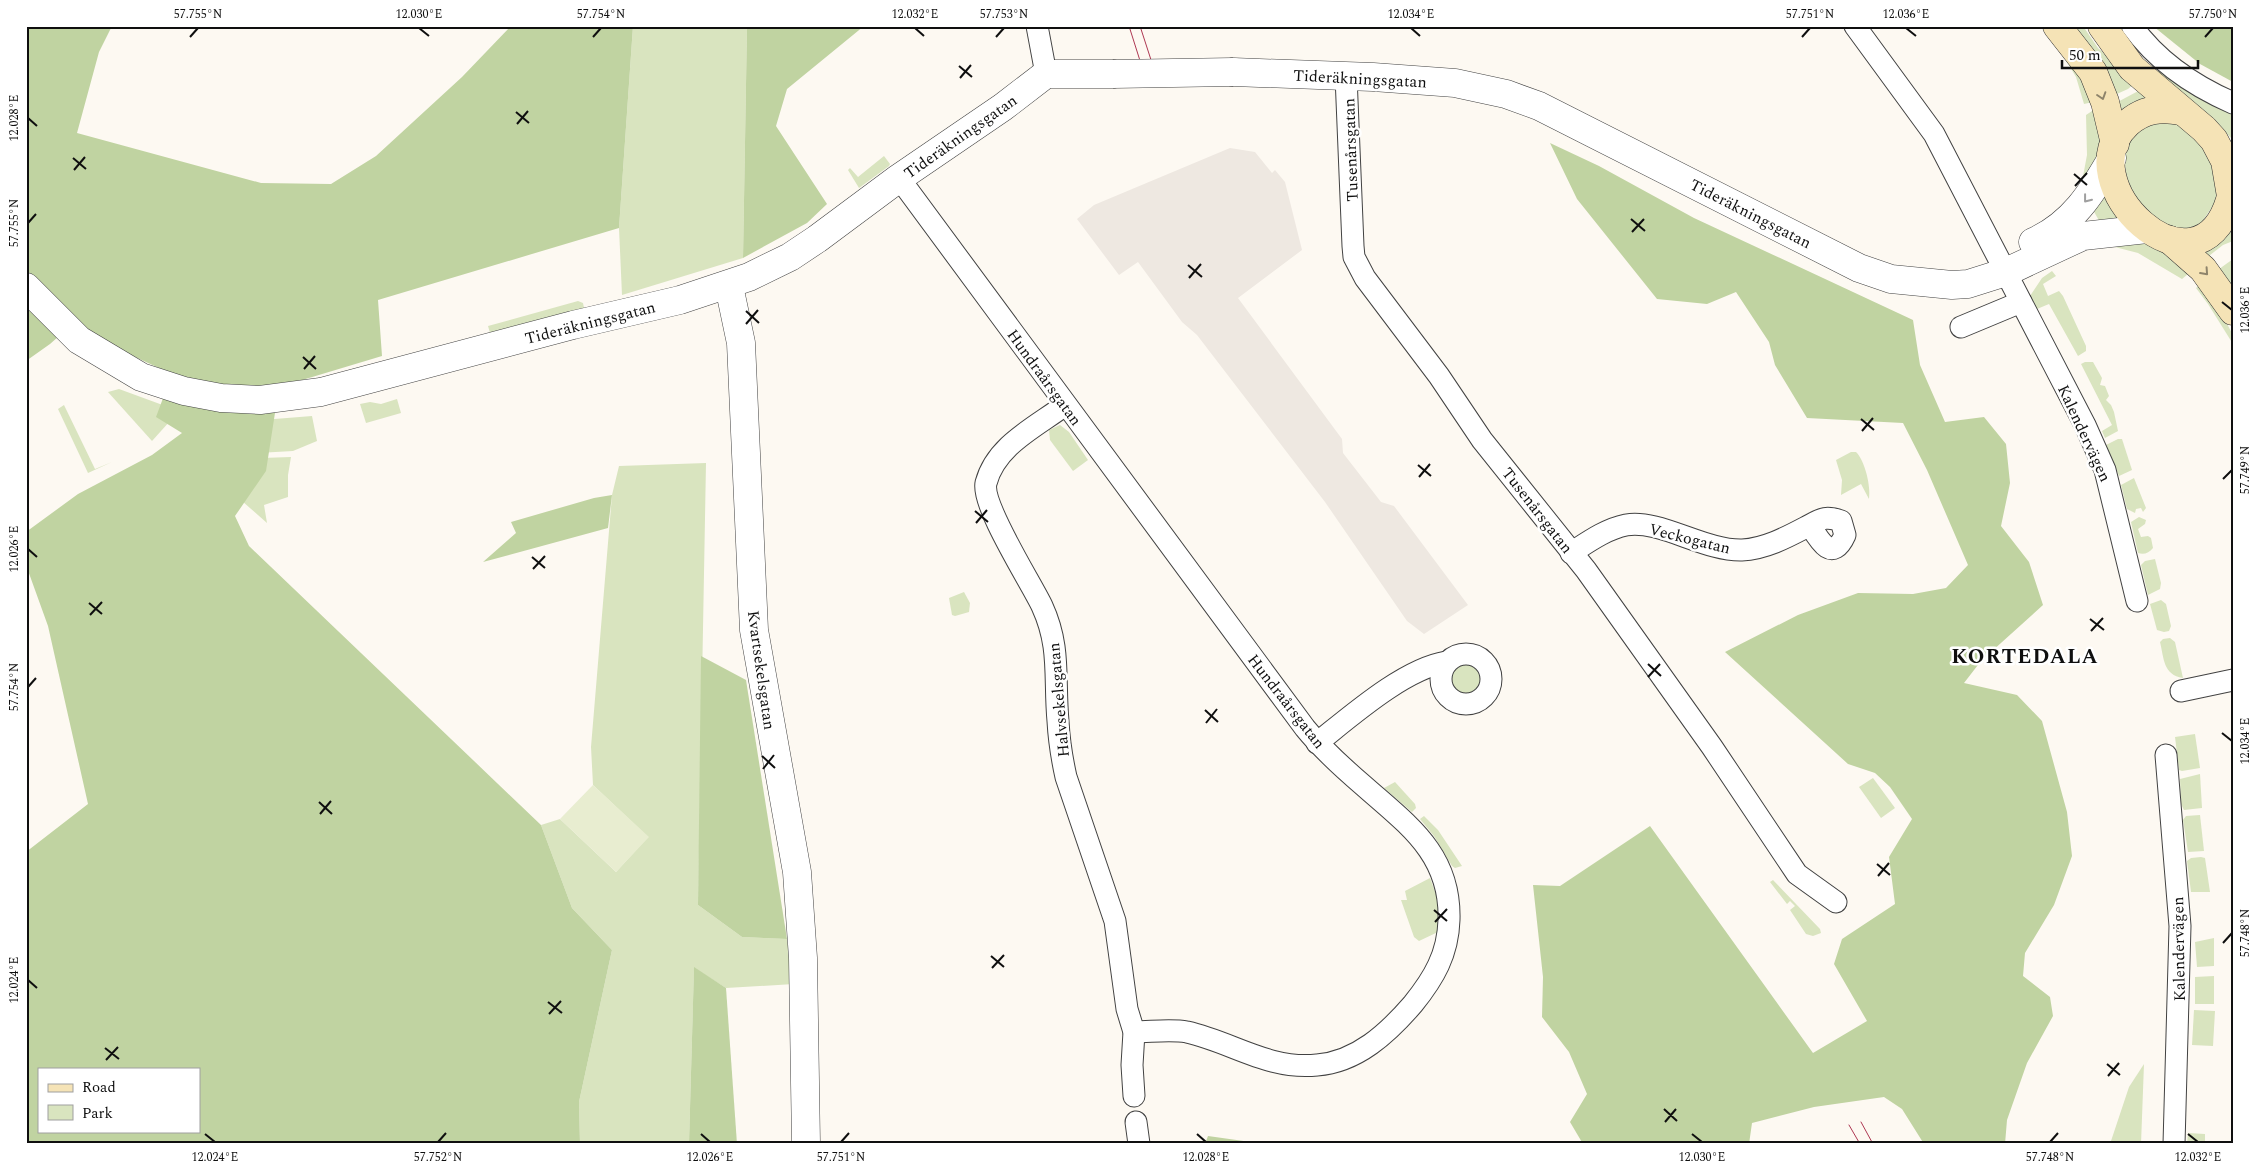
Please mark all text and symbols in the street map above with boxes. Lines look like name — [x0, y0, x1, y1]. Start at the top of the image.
text: 57.755°N — [174, 5, 222, 24]
text: 12.030°E — [396, 5, 442, 24]
text: 57.754°N — [577, 5, 625, 24]
text: 12.032°E — [892, 5, 938, 24]
text: 57.753°N — [980, 5, 1028, 24]
text: 12.034°E — [1388, 5, 1434, 24]
text: 57.751°N — [1786, 5, 1834, 24]
text: 12.036°E — [1883, 5, 1929, 24]
text: 57.750°N — [2189, 5, 2237, 24]
scale bar — [2062, 38, 2198, 70]
text: 50 m — [2069, 44, 2101, 67]
street label: Tideräkningsgatan — [1293, 64, 1427, 94]
street label: Tideräkningsgatan — [899, 89, 1022, 185]
one-way arrow — [2097, 91, 2107, 99]
text: 12.028°E — [5, 95, 24, 141]
street label: Tusenårsgatan — [1337, 98, 1365, 202]
street label: Tideräkningsgatan — [1686, 173, 1816, 255]
one-way arrow — [2084, 193, 2092, 202]
text: 57.755°N — [5, 199, 24, 247]
one-way arrow — [2199, 267, 2208, 276]
text: 12.036°E — [2236, 287, 2255, 333]
street label: Tideräkningsgatan — [522, 295, 658, 351]
street label: Hundraårsgatan — [1001, 324, 1088, 431]
street label: Kalendervägen — [2051, 381, 2117, 486]
text: 57.749°N — [2236, 446, 2255, 494]
street label: Tusenårsgatan — [1496, 462, 1579, 559]
street label: Veckogatan — [1647, 517, 1733, 561]
text: 12.026°E — [5, 526, 24, 572]
street label: Kvartsekelsgatan — [741, 609, 781, 731]
district label: KORTEDALA — [1951, 641, 2099, 673]
street label: Halvsekelsgatan — [1042, 642, 1076, 758]
street label: Hundraårsgatan — [1241, 649, 1331, 754]
text: 57.754°N — [5, 663, 24, 711]
text: 12.034°E — [2236, 718, 2255, 764]
street label: Kalendervägen — [2166, 896, 2192, 1002]
text: 57.748°N — [2236, 909, 2255, 957]
text: 12.024°E — [5, 957, 24, 1003]
legend — [38, 1068, 200, 1132]
text: Road — [82, 1076, 116, 1099]
text: Park — [82, 1102, 113, 1125]
text: 12.024°E — [192, 1148, 238, 1167]
text: 57.752°N — [414, 1148, 462, 1167]
text: 12.026°E — [687, 1148, 733, 1167]
text: 57.751°N — [817, 1148, 865, 1167]
text: 12.028°E — [1183, 1148, 1229, 1167]
text: 12.030°E — [1679, 1148, 1725, 1167]
text: 57.748°N — [2026, 1148, 2074, 1167]
text: 12.032°E — [2175, 1148, 2221, 1167]

